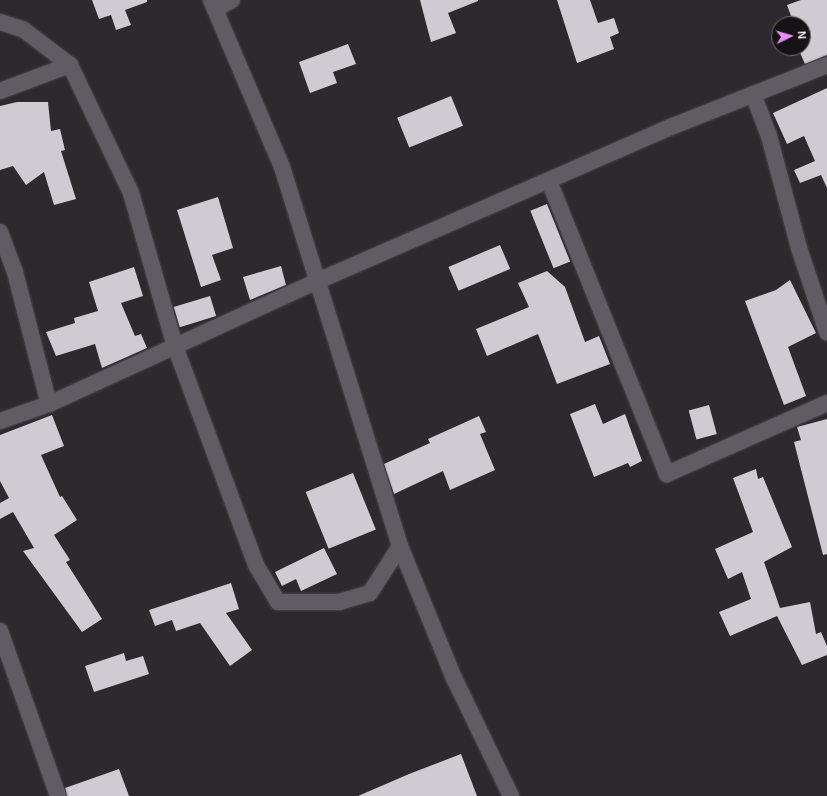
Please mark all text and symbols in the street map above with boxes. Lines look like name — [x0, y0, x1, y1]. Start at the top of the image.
north arrow — [771, 16, 811, 56]
text: N — [796, 31, 808, 40]

